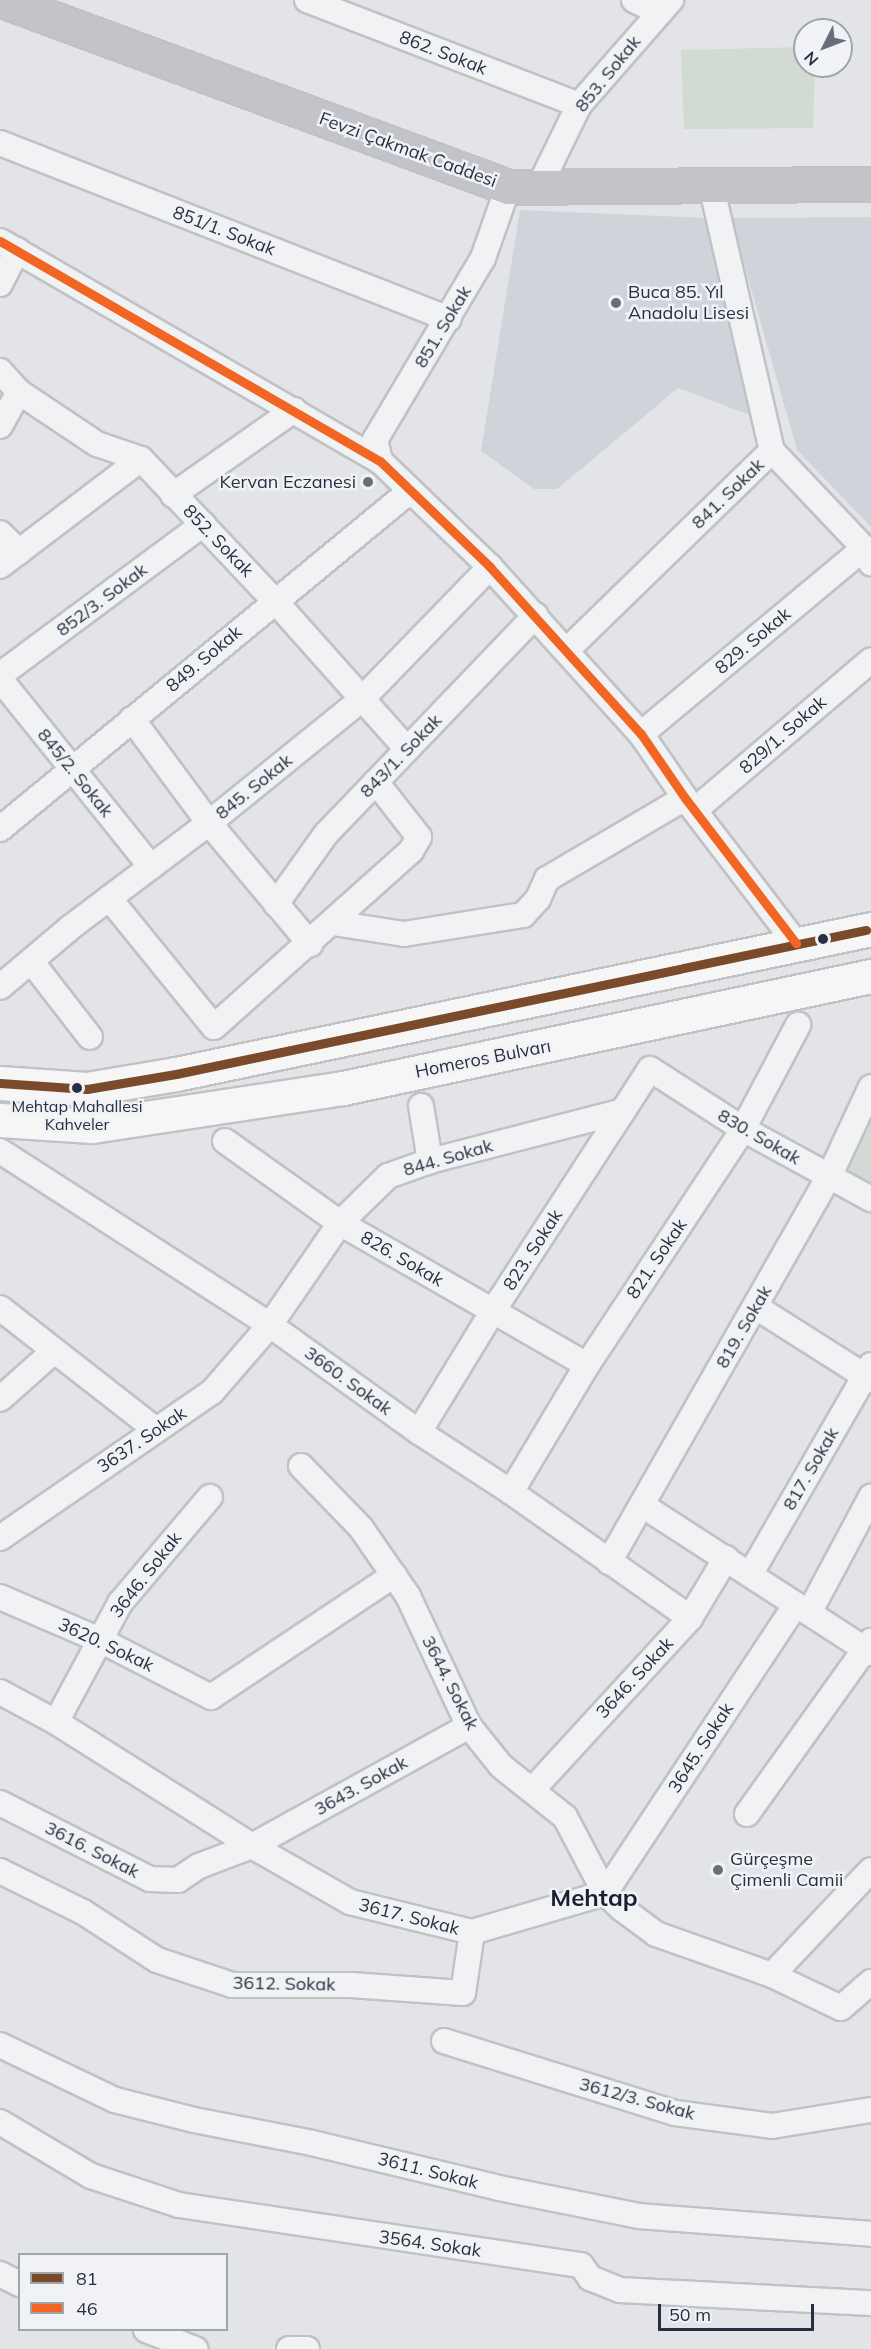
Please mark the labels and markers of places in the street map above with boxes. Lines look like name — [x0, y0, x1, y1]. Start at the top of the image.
place label: Buca 85. Yıl Anadolu Lisesi — [628, 282, 749, 324]
marker: Buca 85. Yıl Anadolu Lisesi — [609, 296, 623, 310]
place label: Kervan Eczanesi — [219, 471, 356, 493]
marker: Kervan Eczanesi — [361, 475, 375, 489]
unlabelled marker — [817, 933, 829, 945]
marker: Mehtap Mahallesi Kahveler — [71, 1082, 83, 1094]
place label: Mehtap Mahallesi Kahveler — [11, 1096, 143, 1134]
place label: Gürçeşme Çimenli Camii — [730, 1849, 843, 1892]
marker: Gürçeşme Çimenli Camii — [711, 1863, 725, 1877]

